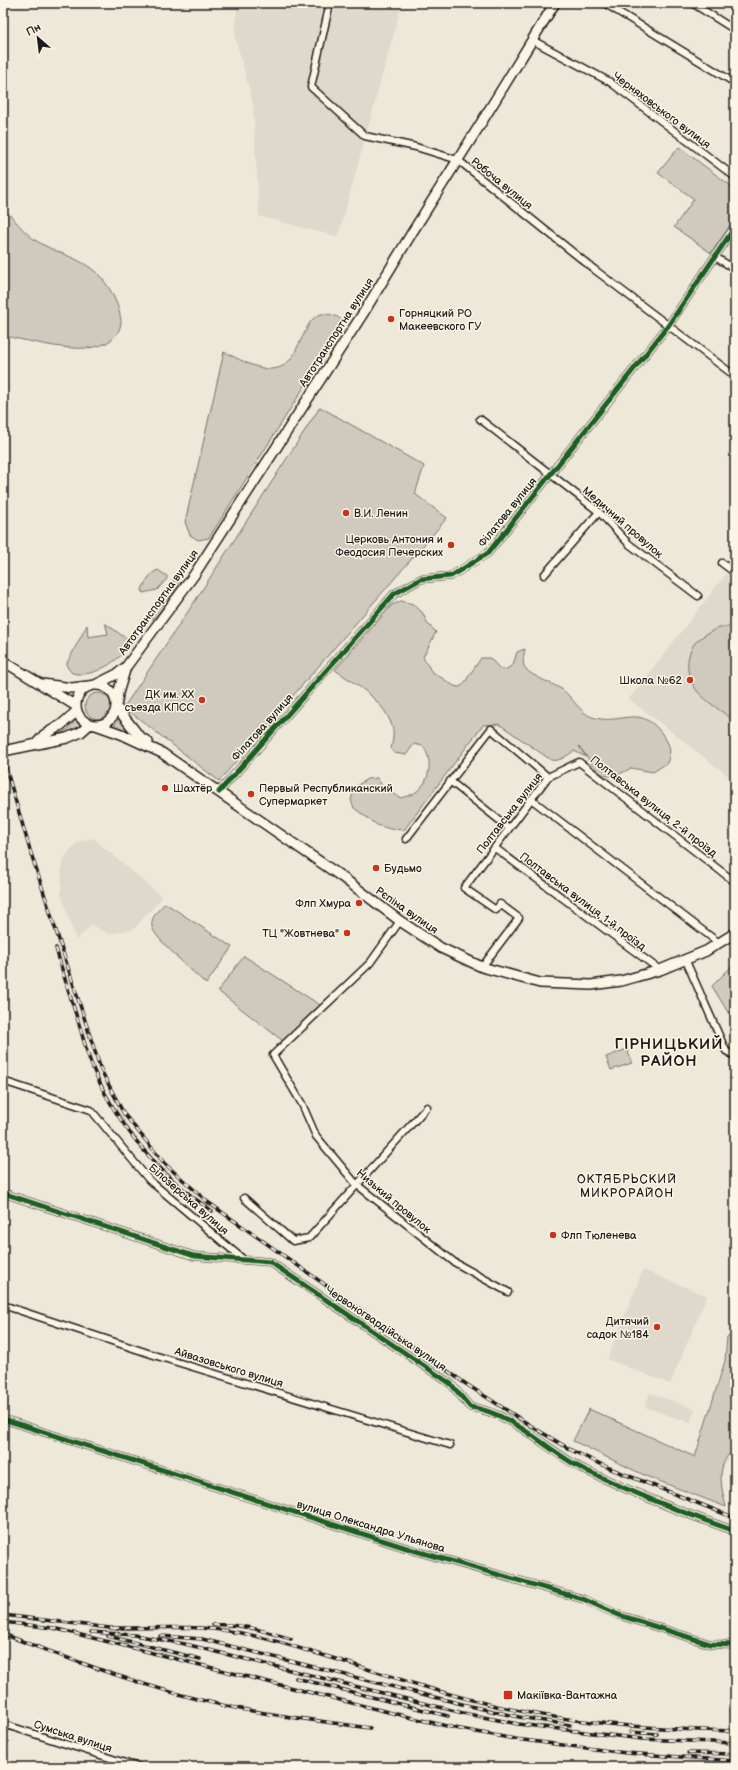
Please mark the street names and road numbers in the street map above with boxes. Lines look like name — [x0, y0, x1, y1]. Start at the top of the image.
street label: Черняховського вулиця — [610, 69, 713, 151]
street label: Робоча вулиця — [468, 155, 535, 212]
street label: Автотранспортна вулиця — [296, 275, 376, 390]
street label: Філатова вулиця — [475, 475, 539, 550]
street label: Медичний провулок — [580, 484, 666, 561]
street label: Автотранспортна вулиця — [115, 547, 201, 658]
street label: Філатова вулиця — [229, 691, 296, 763]
street label: Полтавська вулиця, 2-й проїзд — [588, 753, 720, 860]
street label: Полтавська вулиця — [474, 770, 545, 856]
street label: Полтавська вулиця, 1-й проїзд — [517, 850, 649, 953]
street label: Рєпіна вулиця — [373, 884, 440, 937]
street label: Білозерська вулиця — [146, 1161, 231, 1238]
street label: Низький провулок — [354, 1166, 434, 1236]
street label: Червоногвардійська вулиця — [323, 1283, 449, 1374]
street label: Айвазовського вулиця — [172, 1344, 285, 1390]
street label: вулиця Олександра Ульянова — [295, 1498, 447, 1555]
street label: Сумська вулиця — [32, 1718, 114, 1755]

